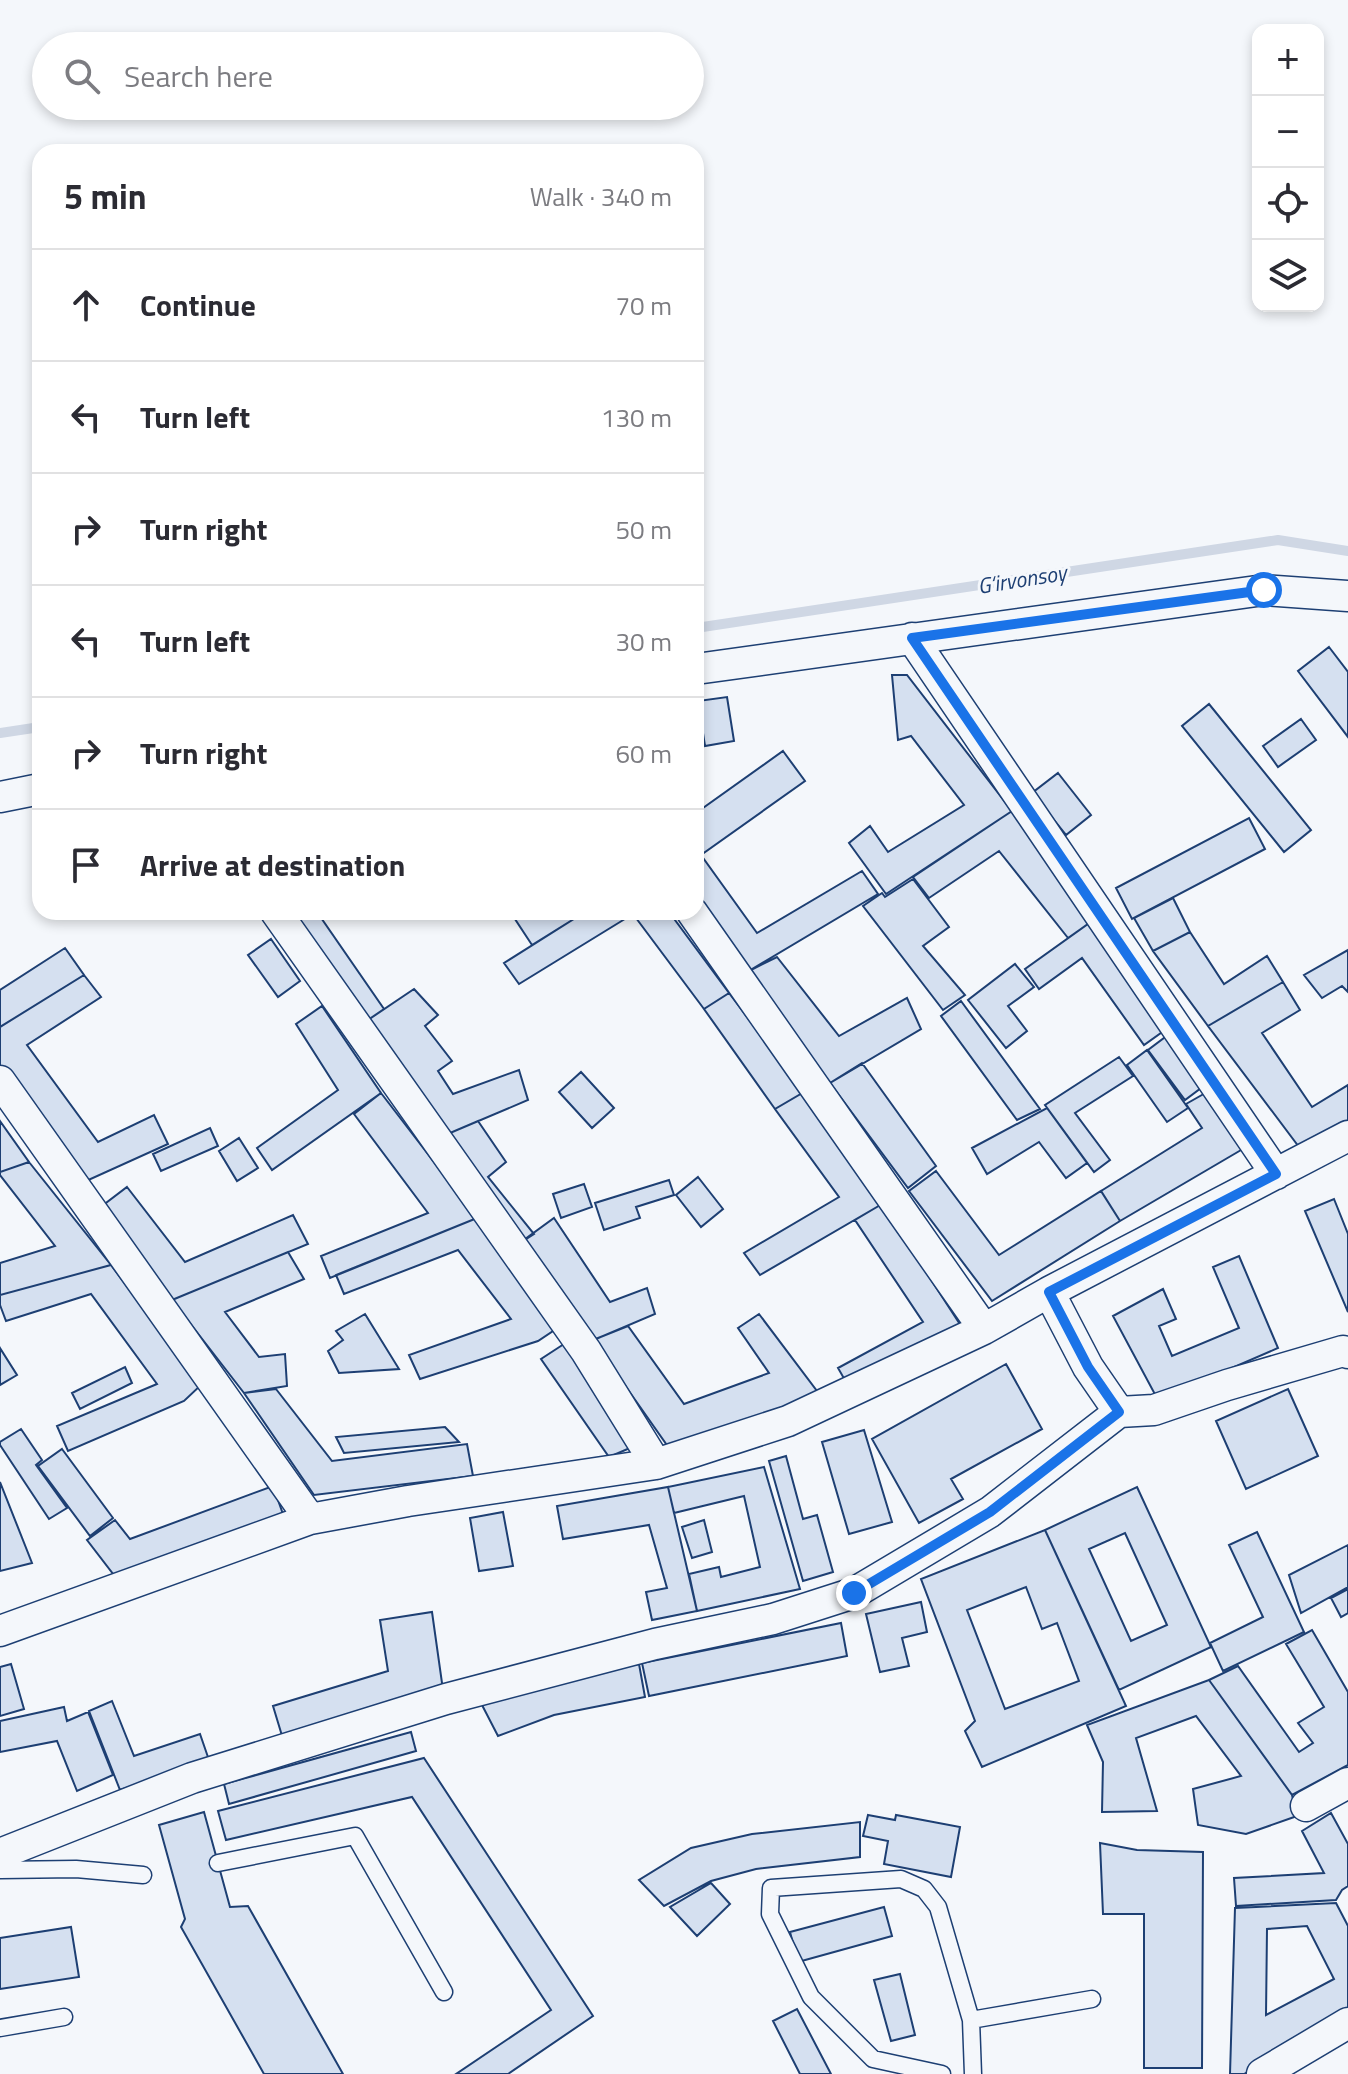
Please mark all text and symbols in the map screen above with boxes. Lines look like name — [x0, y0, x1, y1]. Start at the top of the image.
map controls — [1252, 24, 1324, 312]
button: + — [1252, 24, 1324, 96]
search box — [32, 32, 704, 120]
text: Search here — [124, 53, 273, 99]
icon: search — [60, 54, 104, 98]
button: − — [1252, 96, 1324, 168]
button: locate — [1252, 168, 1324, 240]
text: 5 min — [64, 170, 147, 222]
text: Walk · 340 m — [530, 177, 672, 216]
button: layers — [1252, 240, 1324, 312]
text: Continue — [140, 282, 256, 328]
icon: ahead — [64, 283, 108, 327]
text: 70 m — [615, 286, 672, 325]
text: Turn left — [140, 394, 250, 440]
icon: left — [64, 395, 108, 439]
text: 130 m — [601, 398, 672, 437]
text: Turn right — [140, 506, 268, 552]
icon: right — [64, 507, 108, 551]
text: 50 m — [615, 510, 672, 549]
water label: G‘irvonsoy — [975, 555, 1072, 603]
route start — [1246, 572, 1282, 608]
text: Turn left — [140, 618, 250, 664]
icon: left — [64, 619, 108, 663]
text: 30 m — [615, 622, 672, 661]
text: Turn right — [140, 730, 268, 776]
icon: right — [64, 731, 108, 775]
text: 60 m — [615, 734, 672, 773]
text: Arrive at destination — [140, 842, 405, 888]
icon: arrive — [64, 843, 108, 887]
route end — [836, 1575, 872, 1611]

